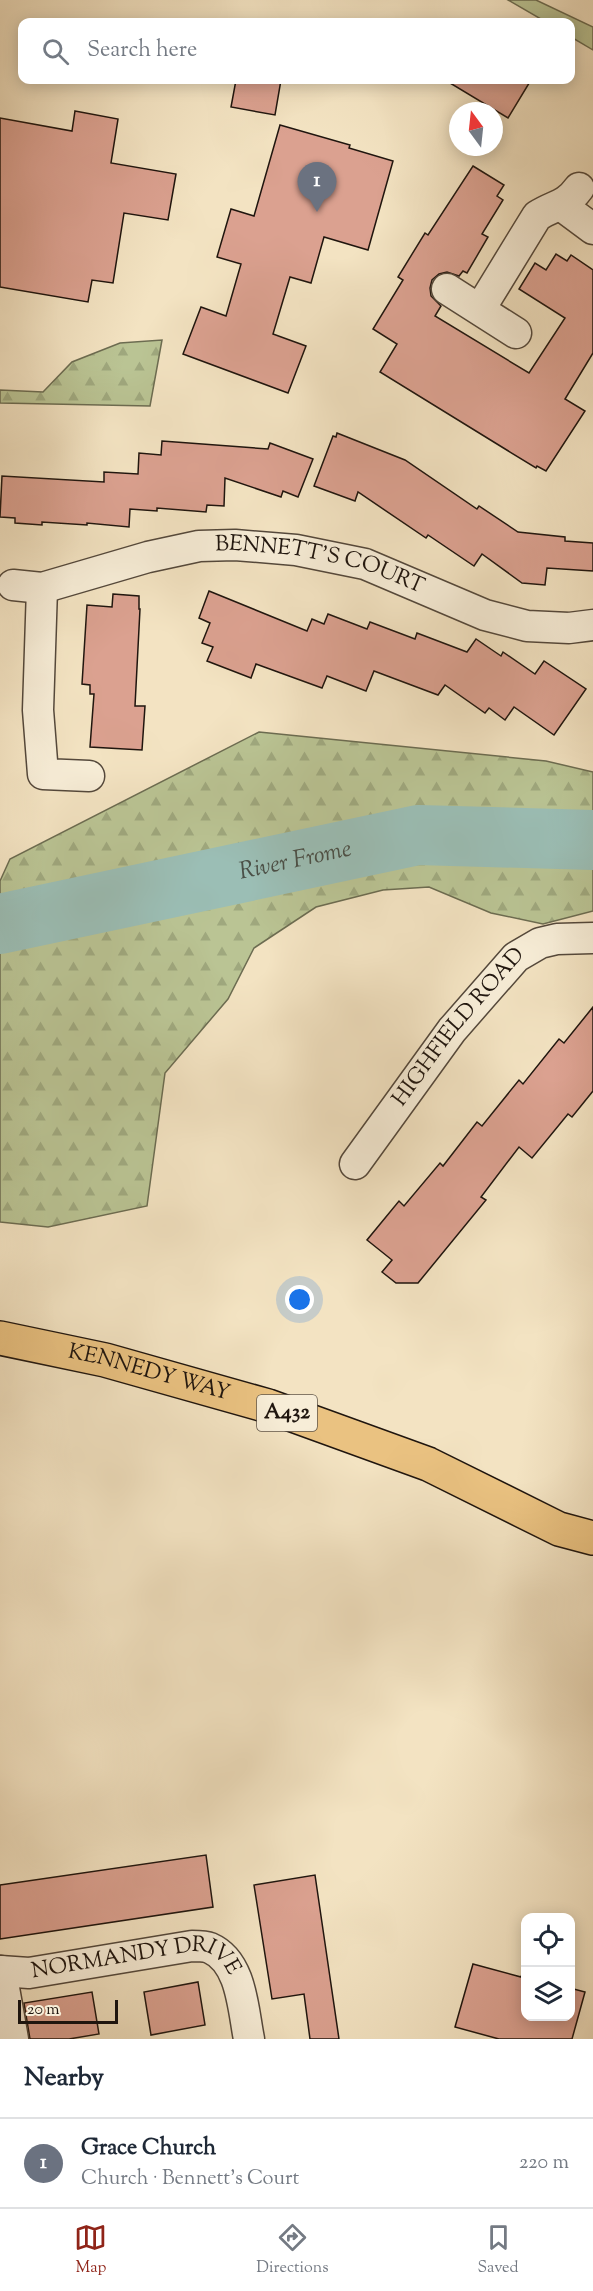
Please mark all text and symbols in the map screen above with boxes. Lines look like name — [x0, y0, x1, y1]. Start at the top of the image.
search box — [18, 18, 575, 84]
icon: search — [39, 35, 72, 68]
text: Search here — [87, 35, 197, 67]
north arrow — [449, 102, 503, 156]
pin: 1 — [298, 162, 336, 212]
street label: BENNETT'S COURT — [215, 529, 429, 603]
water label: River Frome — [236, 833, 355, 890]
street label: HIGHFIELD ROAD — [385, 941, 533, 1114]
your location — [285, 1285, 314, 1314]
street label: KENNEDY WAY — [65, 1337, 234, 1411]
road number: A432 — [257, 1395, 317, 1431]
map controls — [521, 1913, 575, 2021]
button: locate — [521, 1913, 575, 1967]
street label: NORMANDY DRIVE — [29, 1930, 248, 1988]
button: layers — [521, 1967, 575, 2021]
scale bar — [18, 1997, 118, 2024]
text: 20 m — [27, 1999, 60, 2022]
text: Nearby — [24, 2060, 104, 2097]
text: Grace Church — [81, 2133, 216, 2165]
text: 1 — [40, 2149, 47, 2178]
text: 220 m — [519, 2149, 569, 2178]
text: Church · Bennett's Court — [81, 2165, 299, 2194]
tab: Map — [74, 2221, 107, 2280]
tab: Directions — [256, 2221, 329, 2280]
tab: Saved — [477, 2221, 519, 2280]

